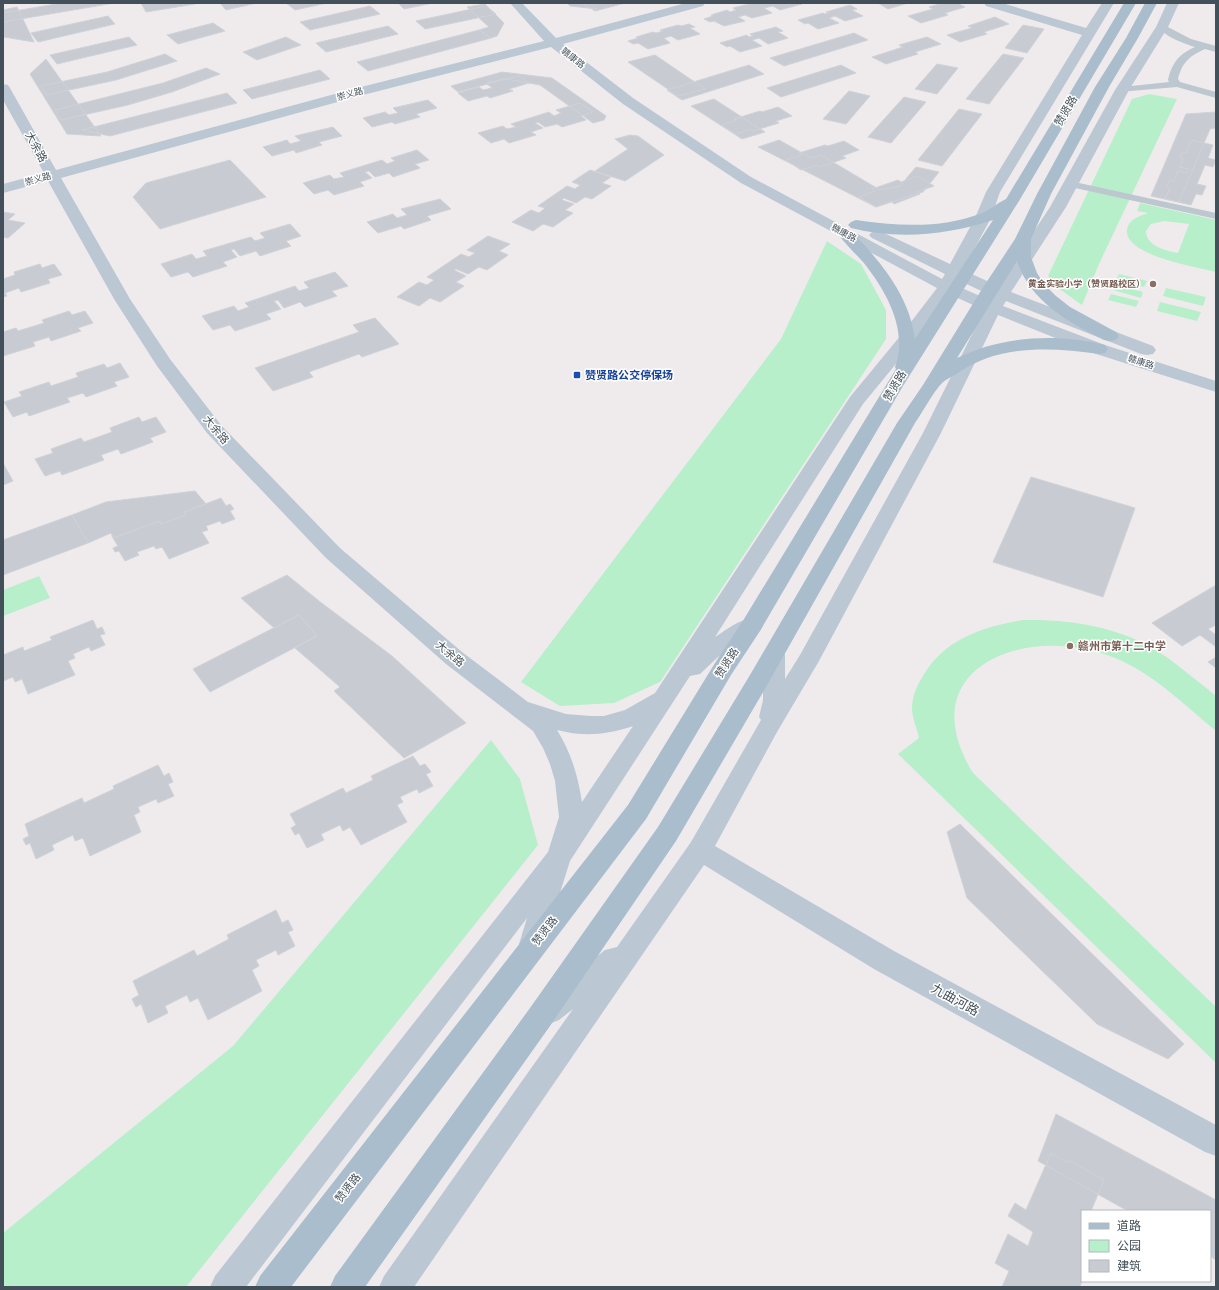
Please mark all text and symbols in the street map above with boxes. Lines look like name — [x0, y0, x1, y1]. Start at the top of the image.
street label: 赣康路 — [559, 45, 587, 71]
street label: 崇义路 — [335, 85, 365, 103]
street label: 赞贤路 — [1051, 93, 1081, 129]
street label: 大余路 — [21, 129, 51, 165]
street label: 崇义路 — [23, 170, 53, 188]
street label: 赣康路 — [829, 221, 859, 245]
place label: 黄金实验小学（赞贤路校区） — [1028, 278, 1145, 290]
marker: 黄金实验小学（赞贤路校区） — [1148, 279, 1158, 289]
street label: 赣康路 — [1126, 352, 1156, 372]
place label: 赞贤路公交停保场 — [585, 368, 673, 383]
street label: 赞贤路 — [880, 368, 910, 404]
marker: 赞贤路公交停保场 — [572, 370, 582, 380]
street label: 大余路 — [200, 413, 232, 447]
street label: 大余路 — [433, 638, 467, 670]
place label: 赣州市第十二中学 — [1078, 639, 1166, 654]
marker: 赣州市第十二中学 — [1065, 641, 1075, 651]
street label: 赞贤路 — [712, 645, 742, 681]
street label: 赞贤路 — [529, 913, 561, 949]
street label: 九曲河路 — [928, 980, 982, 1020]
street label: 赞贤路 — [332, 1170, 364, 1206]
legend — [1081, 1210, 1211, 1282]
text: 道路 — [1117, 1218, 1141, 1234]
text: 公园 — [1117, 1238, 1141, 1254]
text: 建筑 — [1117, 1258, 1141, 1274]

